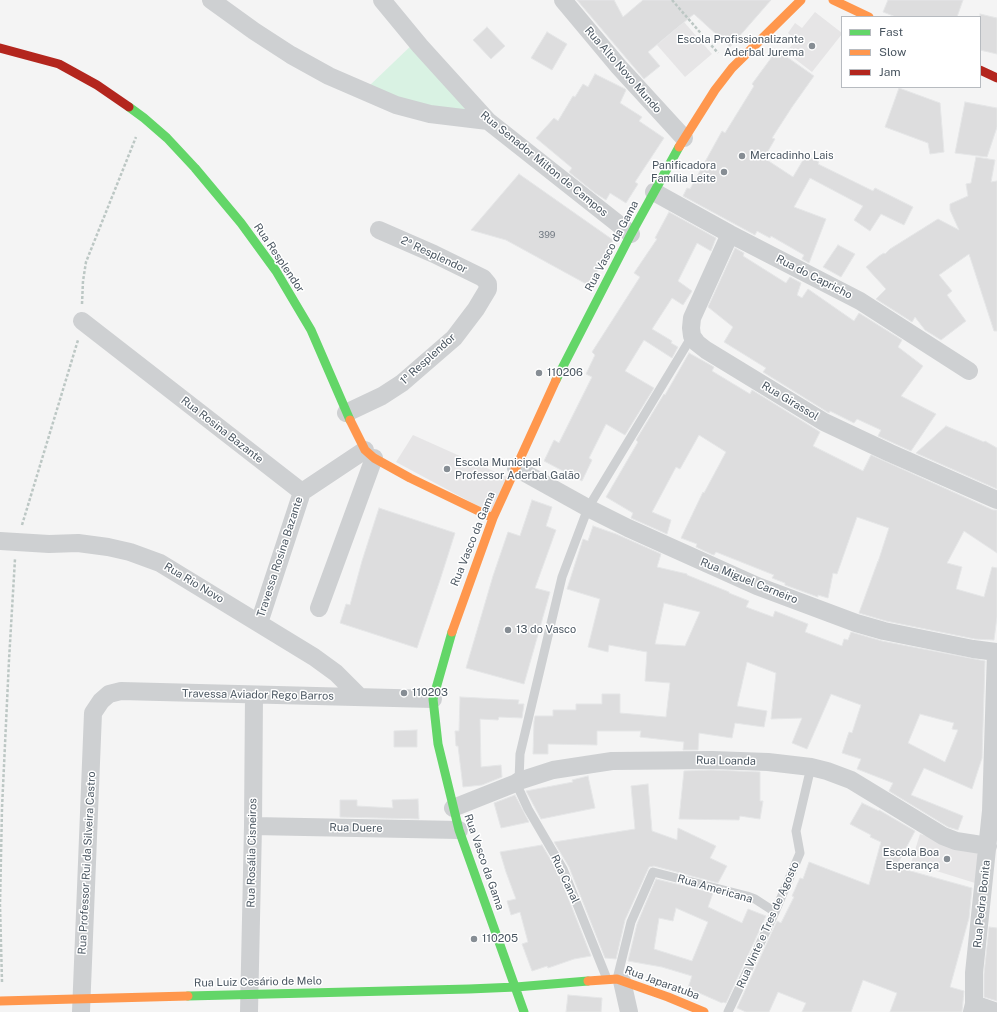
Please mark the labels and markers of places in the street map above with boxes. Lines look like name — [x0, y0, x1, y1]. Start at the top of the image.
place label: Escola Profissionalizante Aderbal Jurema — [677, 33, 804, 59]
marker: Escola Profissionalizante Aderbal Jurema — [807, 41, 817, 51]
place label: Mercadinho Lais — [750, 149, 834, 163]
marker: Mercadinho Lais — [737, 151, 747, 161]
place label: Panificadora Família Leite — [651, 159, 716, 185]
marker: Panificadora Família Leite — [719, 167, 729, 177]
place label: 110206 — [547, 366, 583, 380]
marker: 110206 — [534, 368, 544, 378]
place label: Escola Municipal Professor Aderbal Galão — [455, 456, 580, 482]
marker: Escola Municipal Professor Aderbal Galão — [442, 464, 452, 474]
place label: 13 do Vasco — [516, 623, 576, 637]
marker: 13 do Vasco — [503, 625, 513, 635]
place label: 110203 — [412, 686, 448, 700]
marker: 110203 — [399, 688, 409, 698]
place label: Escola Boa Esperança — [883, 846, 939, 872]
marker: Escola Boa Esperança — [942, 854, 952, 864]
place label: 110205 — [482, 932, 518, 946]
marker: 110205 — [469, 934, 479, 944]

